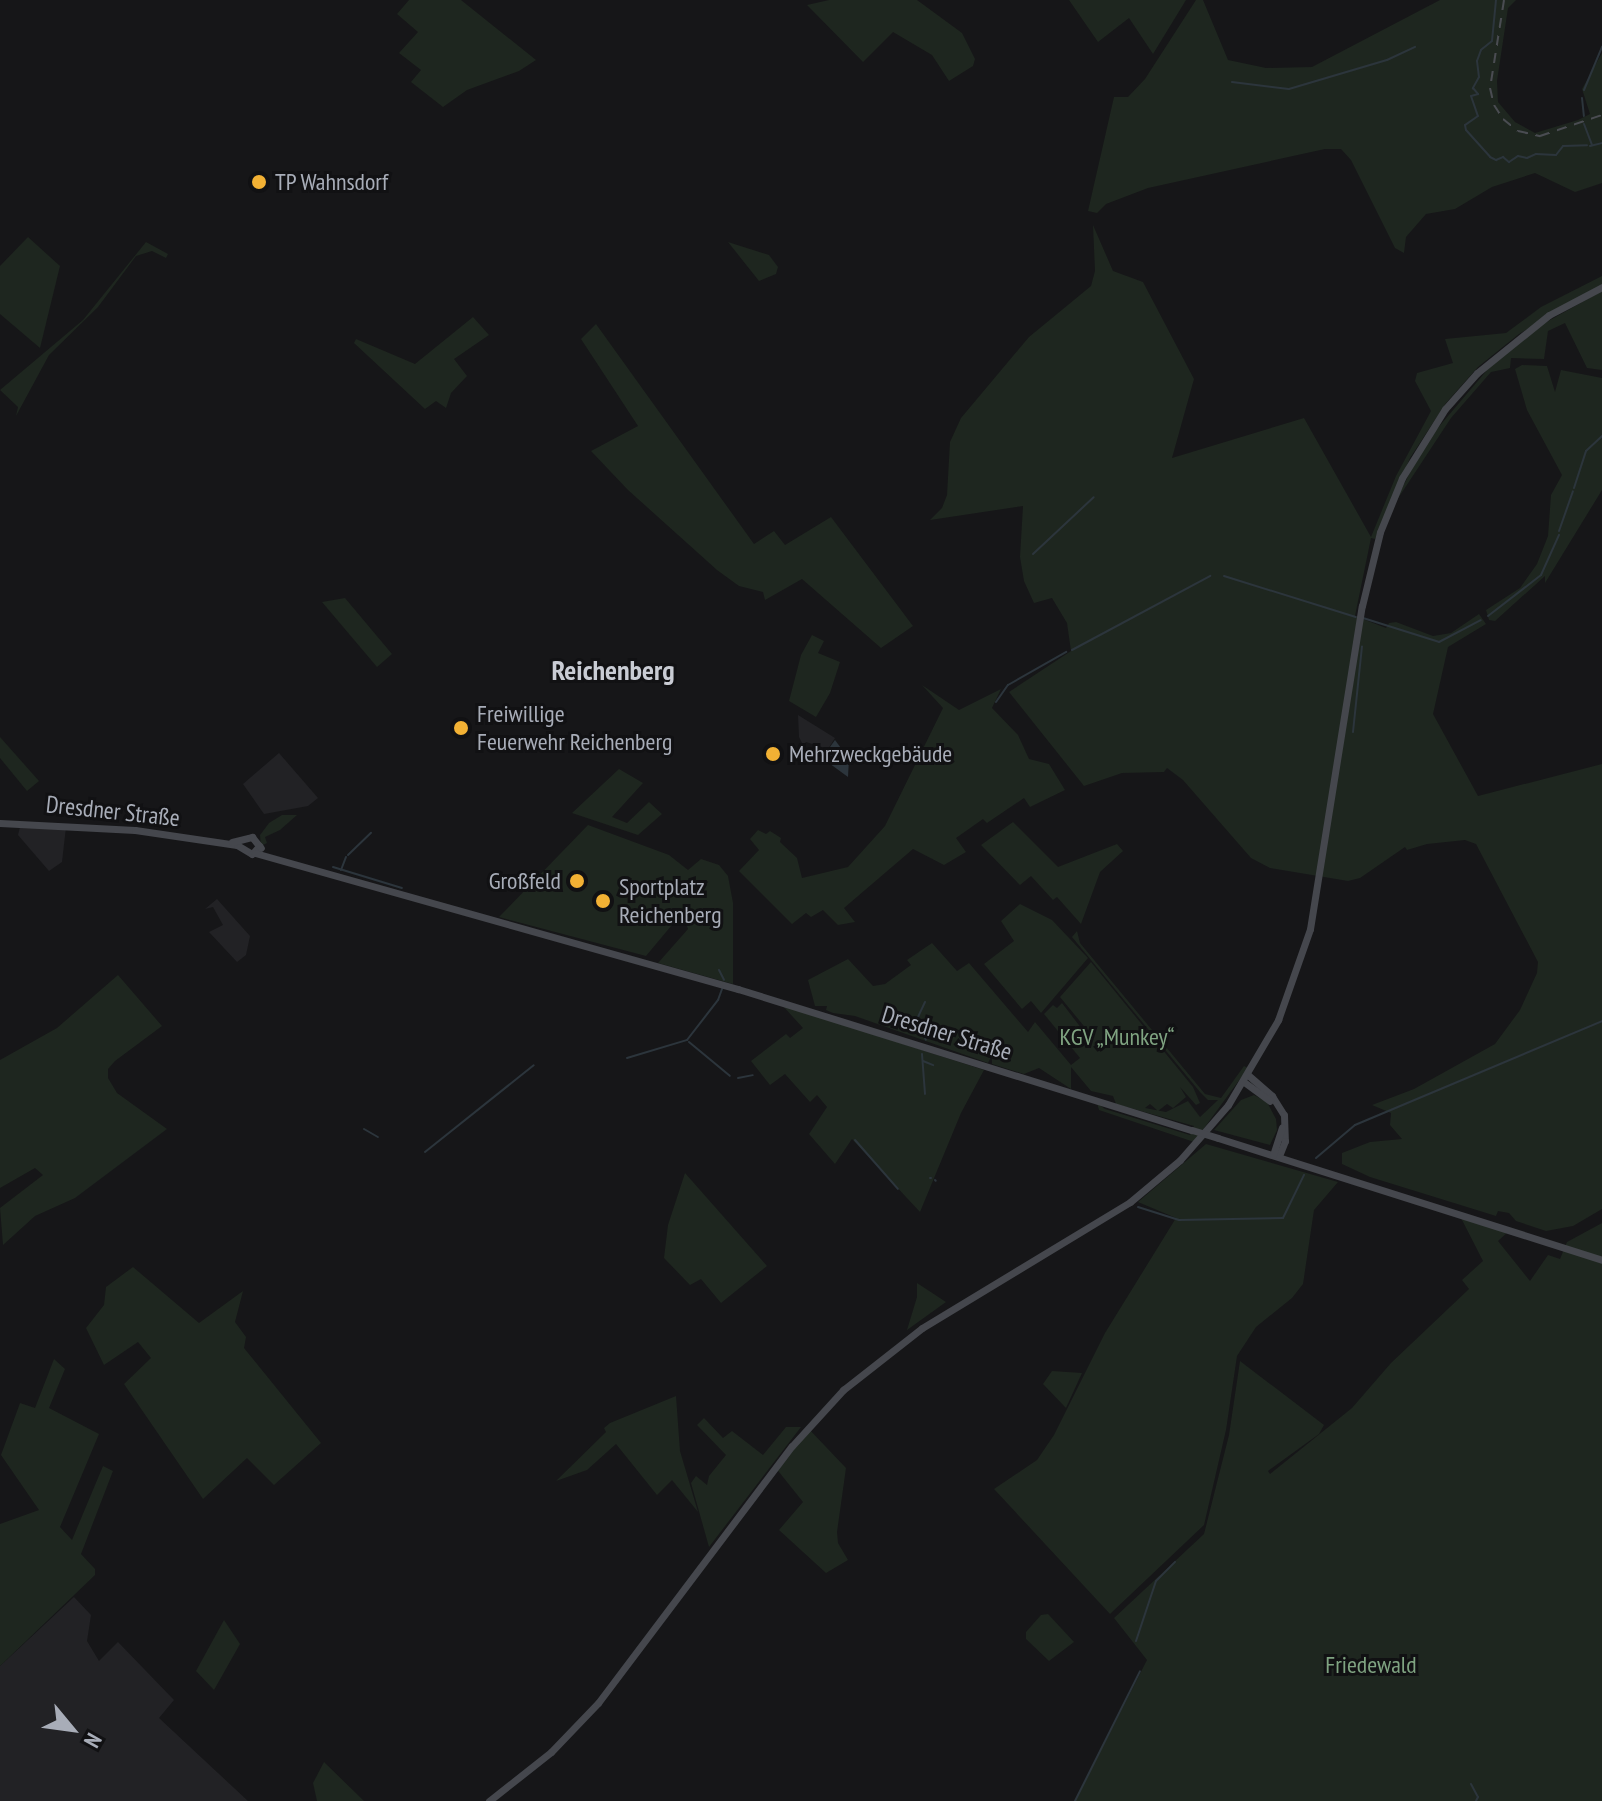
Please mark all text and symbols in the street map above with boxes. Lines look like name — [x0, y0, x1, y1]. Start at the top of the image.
place label: TP Wahnsdorf — [275, 168, 389, 196]
marker: TP Wahnsdorf — [250, 173, 268, 191]
district label: Reichenberg — [551, 653, 675, 687]
place label: Freiwillige Feuerwehr Reichenberg — [477, 700, 672, 756]
marker: Freiwillige Feuerwehr Reichenberg — [452, 719, 470, 737]
place label: Mehrzweckgebäude — [789, 740, 952, 768]
marker: Mehrzweckgebäude — [764, 745, 782, 763]
street label: Dresdner Straße — [45, 790, 181, 832]
place label: Großfeld — [489, 867, 561, 895]
marker: Großfeld — [568, 872, 586, 890]
place label: Sportplatz Reichenberg — [619, 873, 722, 929]
marker: Sportplatz Reichenberg — [594, 892, 612, 910]
street label: Dresdner Straße — [879, 1000, 1015, 1066]
park label: KGV „Munkey“ — [1058, 1023, 1176, 1051]
park label: Friedewald — [1325, 1651, 1417, 1679]
north arrow — [32, 1689, 112, 1769]
text: N — [78, 1729, 108, 1753]

